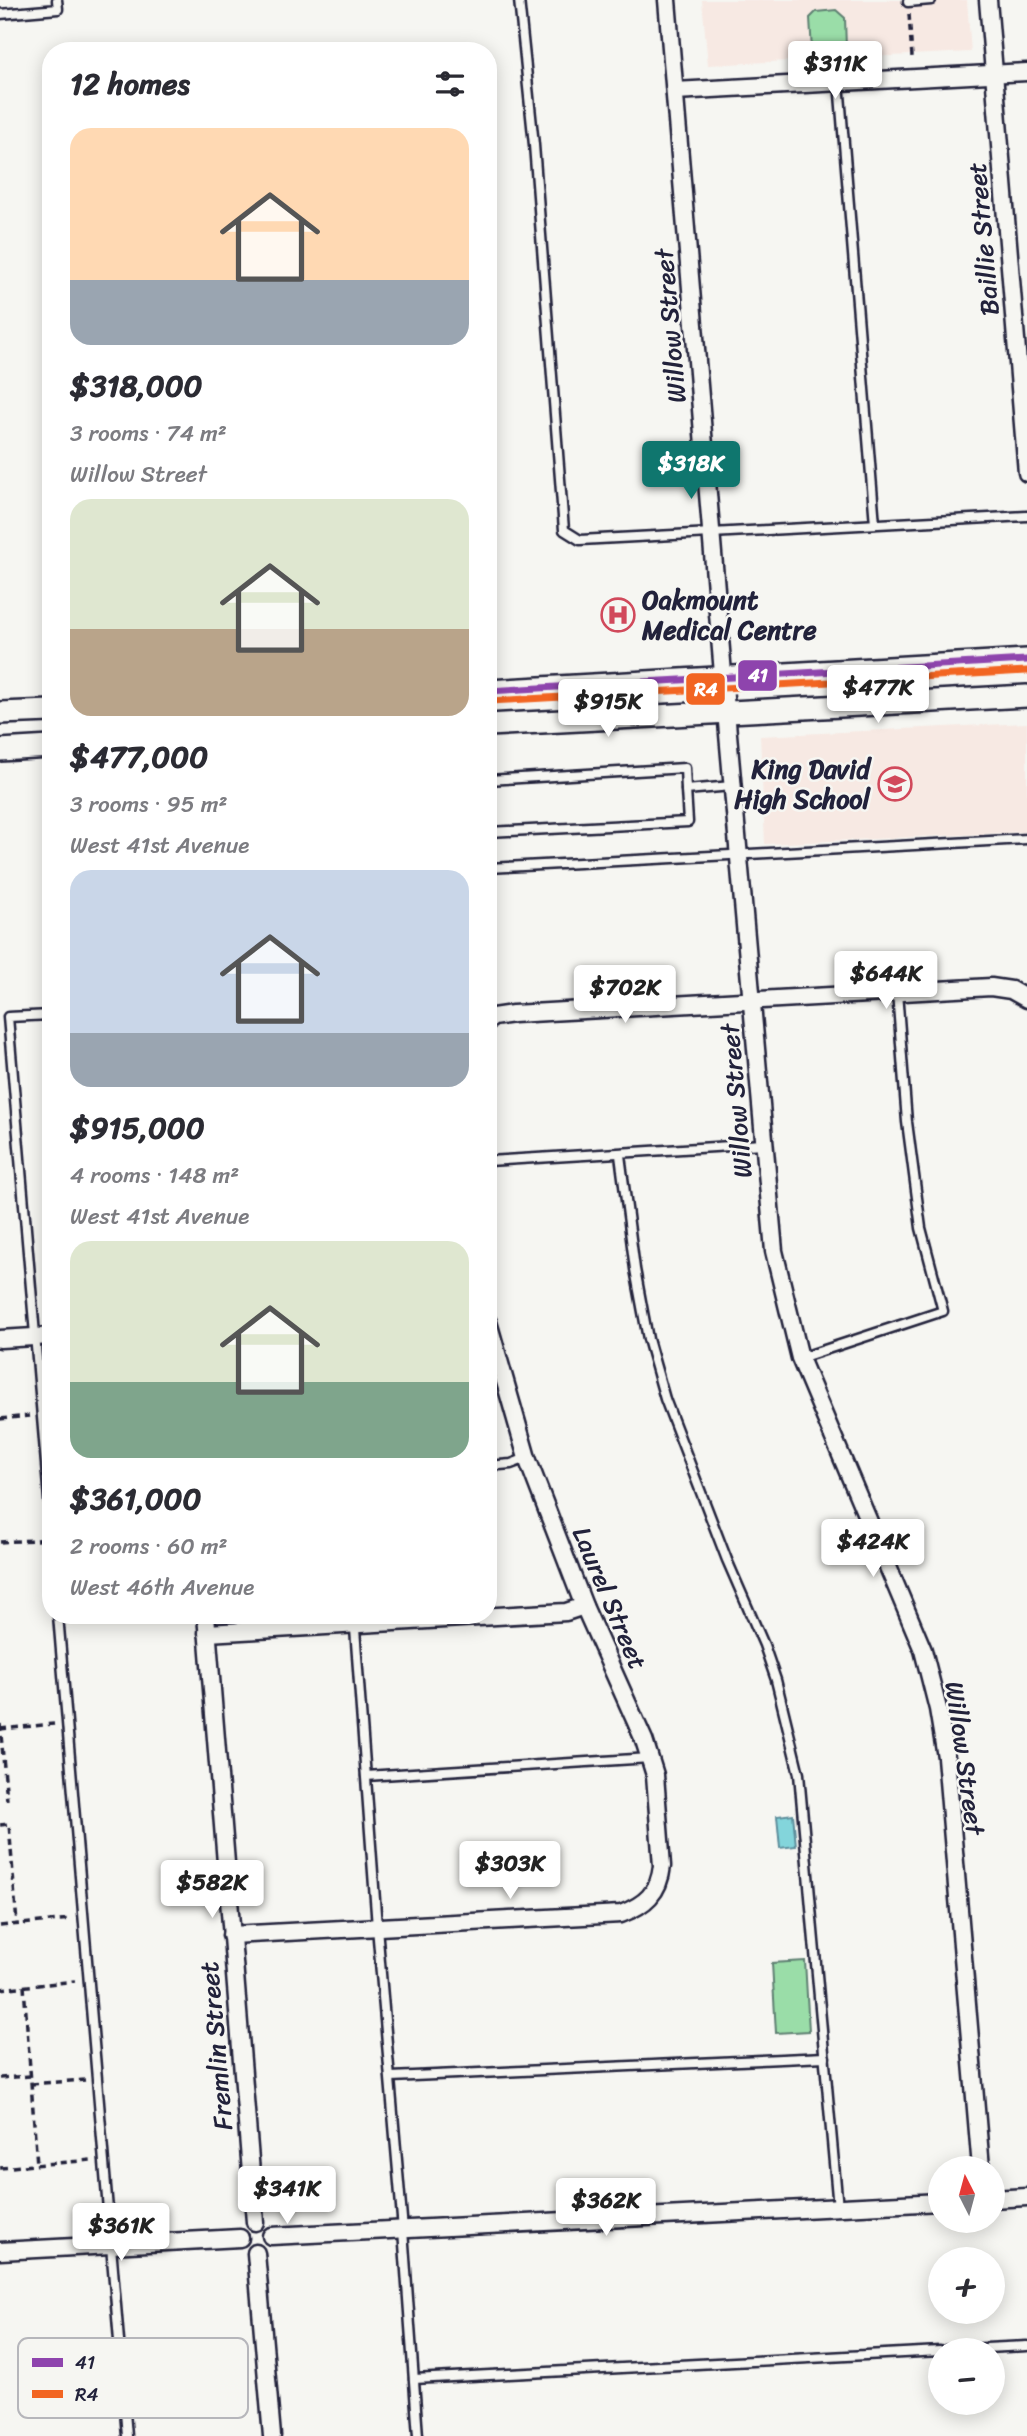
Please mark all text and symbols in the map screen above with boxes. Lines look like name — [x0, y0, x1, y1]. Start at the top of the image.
pin: $311K — [786, 42, 884, 101]
text: $311K — [804, 43, 866, 84]
text: 12 homes — [70, 57, 190, 111]
icon: filters — [431, 65, 469, 103]
street label: Baillie Street — [953, 161, 1013, 317]
icon: home — [207, 174, 333, 300]
street label: Willow Street — [640, 245, 700, 405]
text: $318,000 — [70, 359, 203, 413]
text: 3 rooms · 74 m² — [70, 413, 227, 454]
pin: $318K — [642, 442, 740, 501]
text: $318K — [658, 443, 724, 484]
text: Willow Street — [70, 454, 207, 495]
icon: home — [207, 545, 333, 671]
place label: Oakmount Medical Centre — [641, 577, 817, 653]
hospital icon: Oakmount Medical Centre — [599, 596, 637, 634]
line badge: 41 — [737, 659, 778, 692]
text: 41 — [747, 659, 768, 692]
pin: $477K — [829, 666, 927, 725]
text: $477K — [843, 667, 913, 708]
line badge: R4 — [685, 672, 726, 706]
text: R4 — [693, 673, 718, 706]
pin: $915K — [559, 680, 657, 739]
text: $915K — [574, 681, 642, 722]
text: $477,000 — [70, 730, 208, 784]
place label: King David High School — [734, 746, 872, 822]
school or university icon: King David High School — [876, 765, 914, 803]
text: 3 rooms · 95 m² — [70, 784, 227, 825]
text: West 41st Avenue — [70, 825, 249, 866]
icon: home — [207, 916, 333, 1042]
pin: $644K — [837, 951, 935, 1011]
text: $644K — [850, 953, 922, 994]
pin: $702K — [576, 965, 674, 1025]
text: $702K — [590, 967, 660, 1008]
street label: Willow Street — [706, 1020, 766, 1180]
text: $915,000 — [70, 1101, 205, 1155]
text: 4 rooms · 148 m² — [70, 1155, 239, 1196]
text: West 41st Avenue — [70, 1196, 249, 1237]
icon: home — [207, 1287, 333, 1413]
text: $361,000 — [70, 1472, 202, 1526]
street label: Laurel Street — [559, 1519, 661, 1677]
pin: $424K — [824, 1520, 922, 1579]
text: $424K — [837, 1521, 909, 1562]
text: 2 rooms · 60 m² — [70, 1526, 228, 1567]
text: West 46th Avenue — [70, 1567, 254, 1608]
street label: Willow Street — [931, 1678, 999, 1839]
pin: $303K — [461, 1842, 559, 1901]
text: $303K — [475, 1843, 545, 1884]
pin: $582K — [163, 1860, 261, 1920]
text: $582K — [177, 1862, 247, 1903]
street label: Fremlin Street — [186, 1960, 246, 2132]
north arrow — [928, 2156, 1004, 2233]
map controls — [928, 2156, 1005, 2415]
pin: $341K — [238, 2166, 336, 2226]
text: $341K — [254, 2168, 320, 2209]
pin: $362K — [557, 2178, 655, 2238]
text: $362K — [572, 2180, 640, 2221]
pin: $361K — [72, 2204, 170, 2263]
text: $361K — [88, 2205, 154, 2246]
button: + — [928, 2247, 1005, 2324]
legend — [18, 2338, 248, 2418]
button: − — [928, 2338, 1005, 2415]
text: 41 — [75, 2346, 95, 2379]
text: R4 — [75, 2378, 99, 2411]

